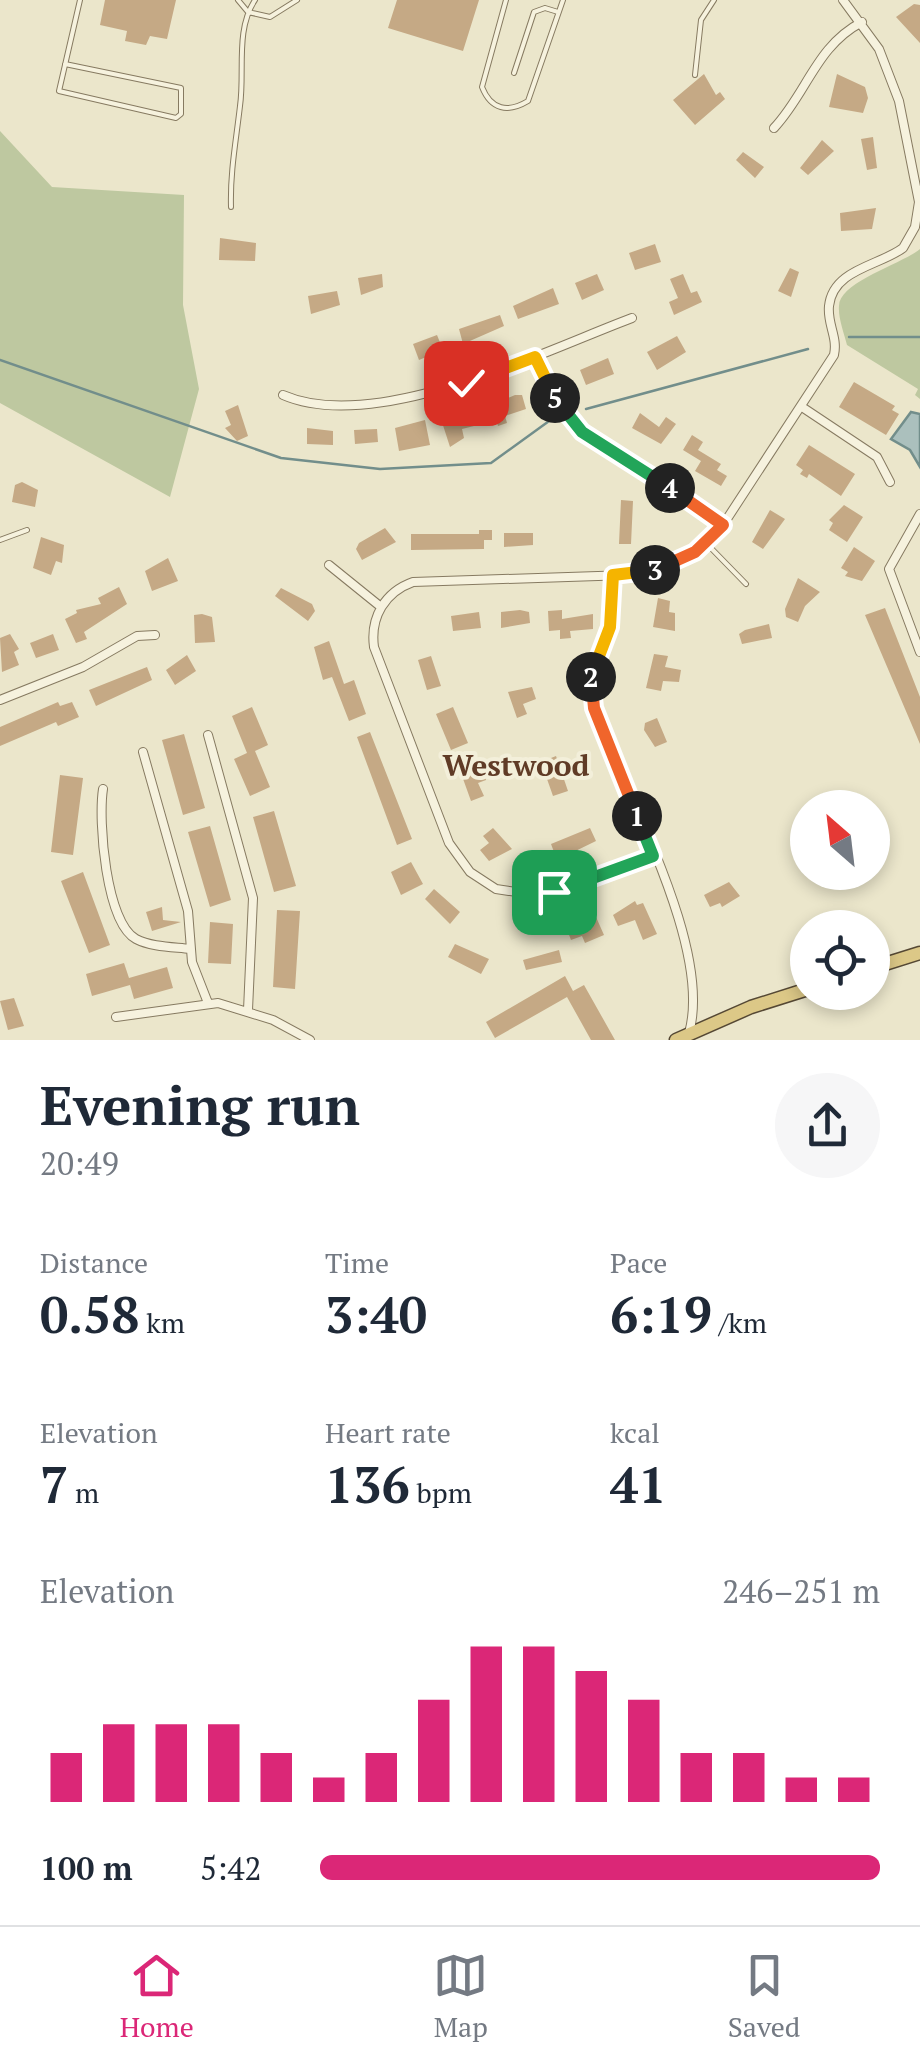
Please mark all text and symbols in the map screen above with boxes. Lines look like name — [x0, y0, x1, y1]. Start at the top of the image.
pin — [424, 341, 509, 426]
icon: check — [439, 356, 494, 411]
pin: 5 — [530, 373, 580, 423]
text: 5 — [547, 379, 563, 416]
pin: 4 — [645, 463, 695, 513]
text: 4 — [662, 469, 678, 506]
pin: 3 — [630, 545, 680, 595]
text: 3 — [647, 551, 663, 588]
pin: 2 — [566, 652, 616, 702]
text: 2 — [583, 658, 599, 695]
district label: Westwood — [442, 745, 590, 785]
north arrow — [790, 790, 890, 890]
map controls — [790, 790, 890, 1010]
pin: 1 — [612, 791, 662, 841]
text: 1 — [629, 797, 645, 834]
pin — [512, 850, 597, 935]
icon: arrive — [527, 865, 582, 920]
button: locate — [790, 910, 890, 1010]
text: Evening run — [40, 1068, 360, 1141]
button: share — [775, 1073, 880, 1178]
text: 20:49 — [40, 1142, 119, 1184]
text: Distance — [40, 1244, 148, 1281]
text: Time — [325, 1244, 389, 1281]
text: Pace — [610, 1244, 667, 1281]
text: 0.58 — [40, 1281, 140, 1347]
text: 3:40 — [325, 1281, 427, 1347]
text: 6:19 — [610, 1281, 712, 1347]
text: km — [140, 1304, 185, 1341]
text: /km — [712, 1304, 767, 1341]
text: Elevation — [40, 1414, 158, 1451]
text: Heart rate — [325, 1414, 451, 1451]
text: kcal — [610, 1414, 660, 1451]
text: 7 — [40, 1451, 68, 1517]
text: 136 — [325, 1451, 410, 1517]
text: 41 — [610, 1451, 667, 1517]
text: m — [68, 1474, 99, 1511]
text: bpm — [410, 1474, 472, 1511]
text: Elevation — [40, 1570, 174, 1612]
text: 246–251 m — [722, 1570, 880, 1612]
text: 100 m — [40, 1847, 132, 1889]
text: 5:42 — [200, 1847, 262, 1889]
tab: Home — [120, 1948, 194, 2045]
tab: Map — [433, 1948, 488, 2045]
tab: Saved — [728, 1948, 800, 2045]

